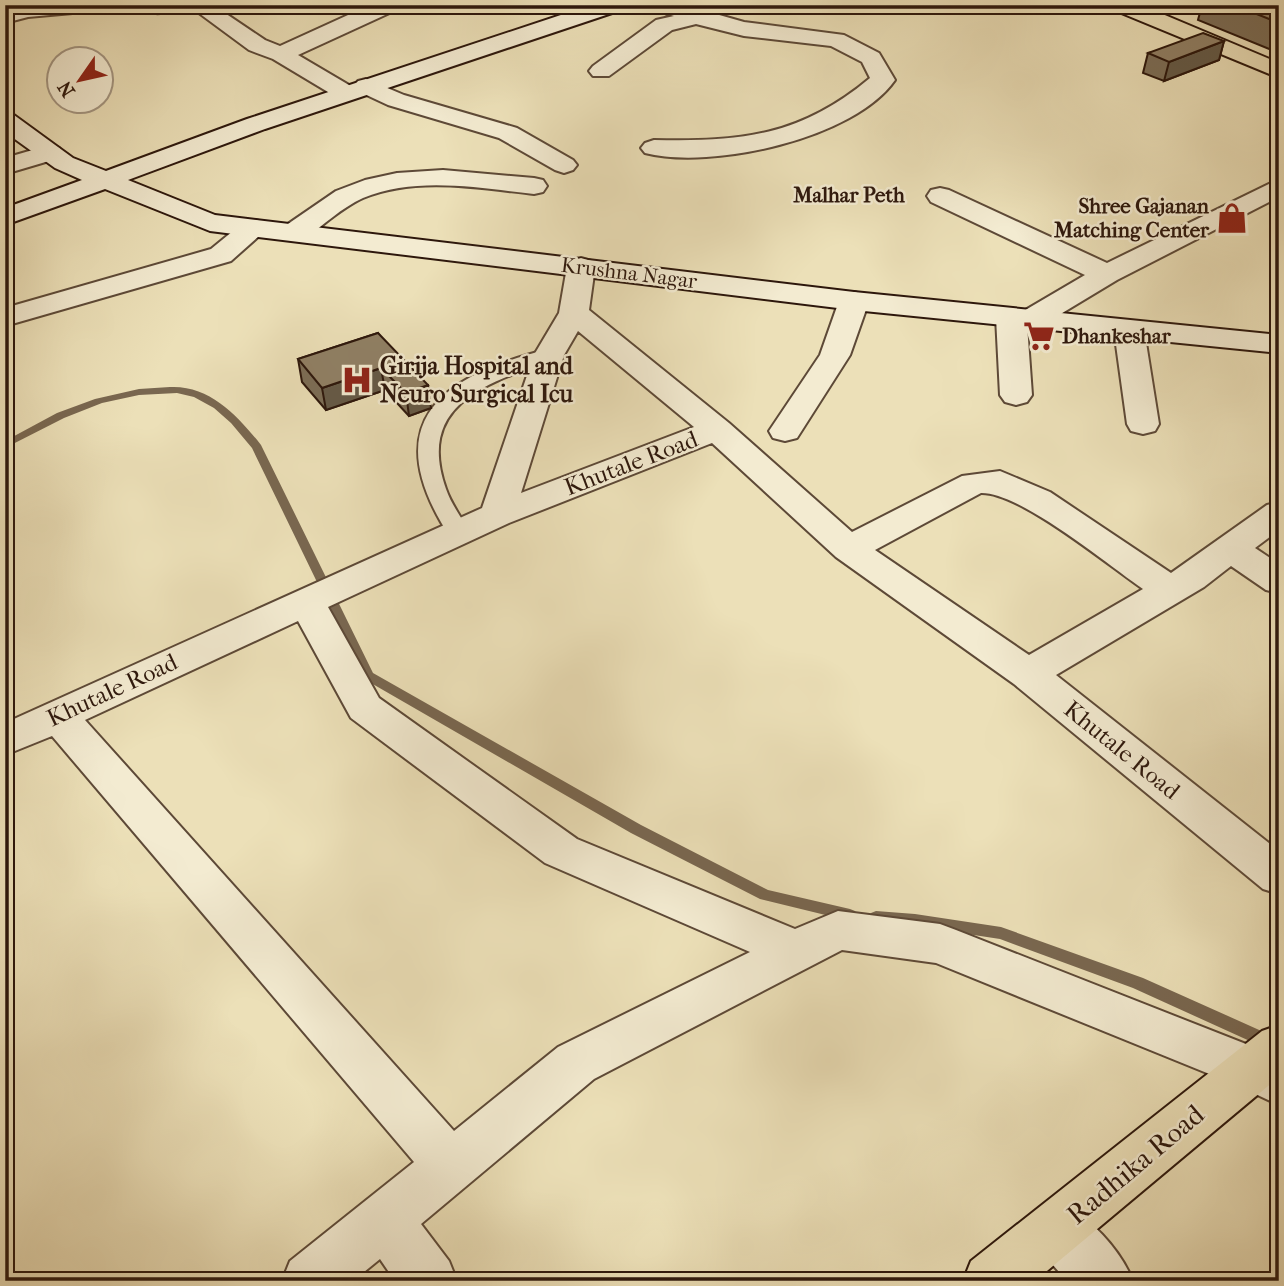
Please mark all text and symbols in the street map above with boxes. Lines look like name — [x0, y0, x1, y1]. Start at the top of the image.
north arrow — [46, 46, 116, 116]
text: N — [53, 76, 80, 101]
district label: Malhar Peth — [792, 183, 905, 207]
place label: Shree Gajanan Matching Center — [1053, 194, 1210, 242]
shop icon: Shree Gajanan Matching Center — [1215, 201, 1249, 235]
street label: Krushna Nagar — [560, 253, 699, 293]
supermarket icon: Dhankeshar — [1022, 319, 1056, 353]
place label: Dhankeshar — [1062, 324, 1172, 348]
place label: Girija Hospital and Neuro Surgical Icu — [380, 352, 574, 408]
hospital icon: Girija Hospital and Neuro Surgical Icu — [340, 363, 374, 397]
street label: Khutale Road — [560, 424, 703, 501]
street label: Khutale Road — [42, 647, 182, 732]
street label: Khutale Road — [1059, 695, 1186, 806]
street label: Radhika Road — [1060, 1097, 1211, 1231]

